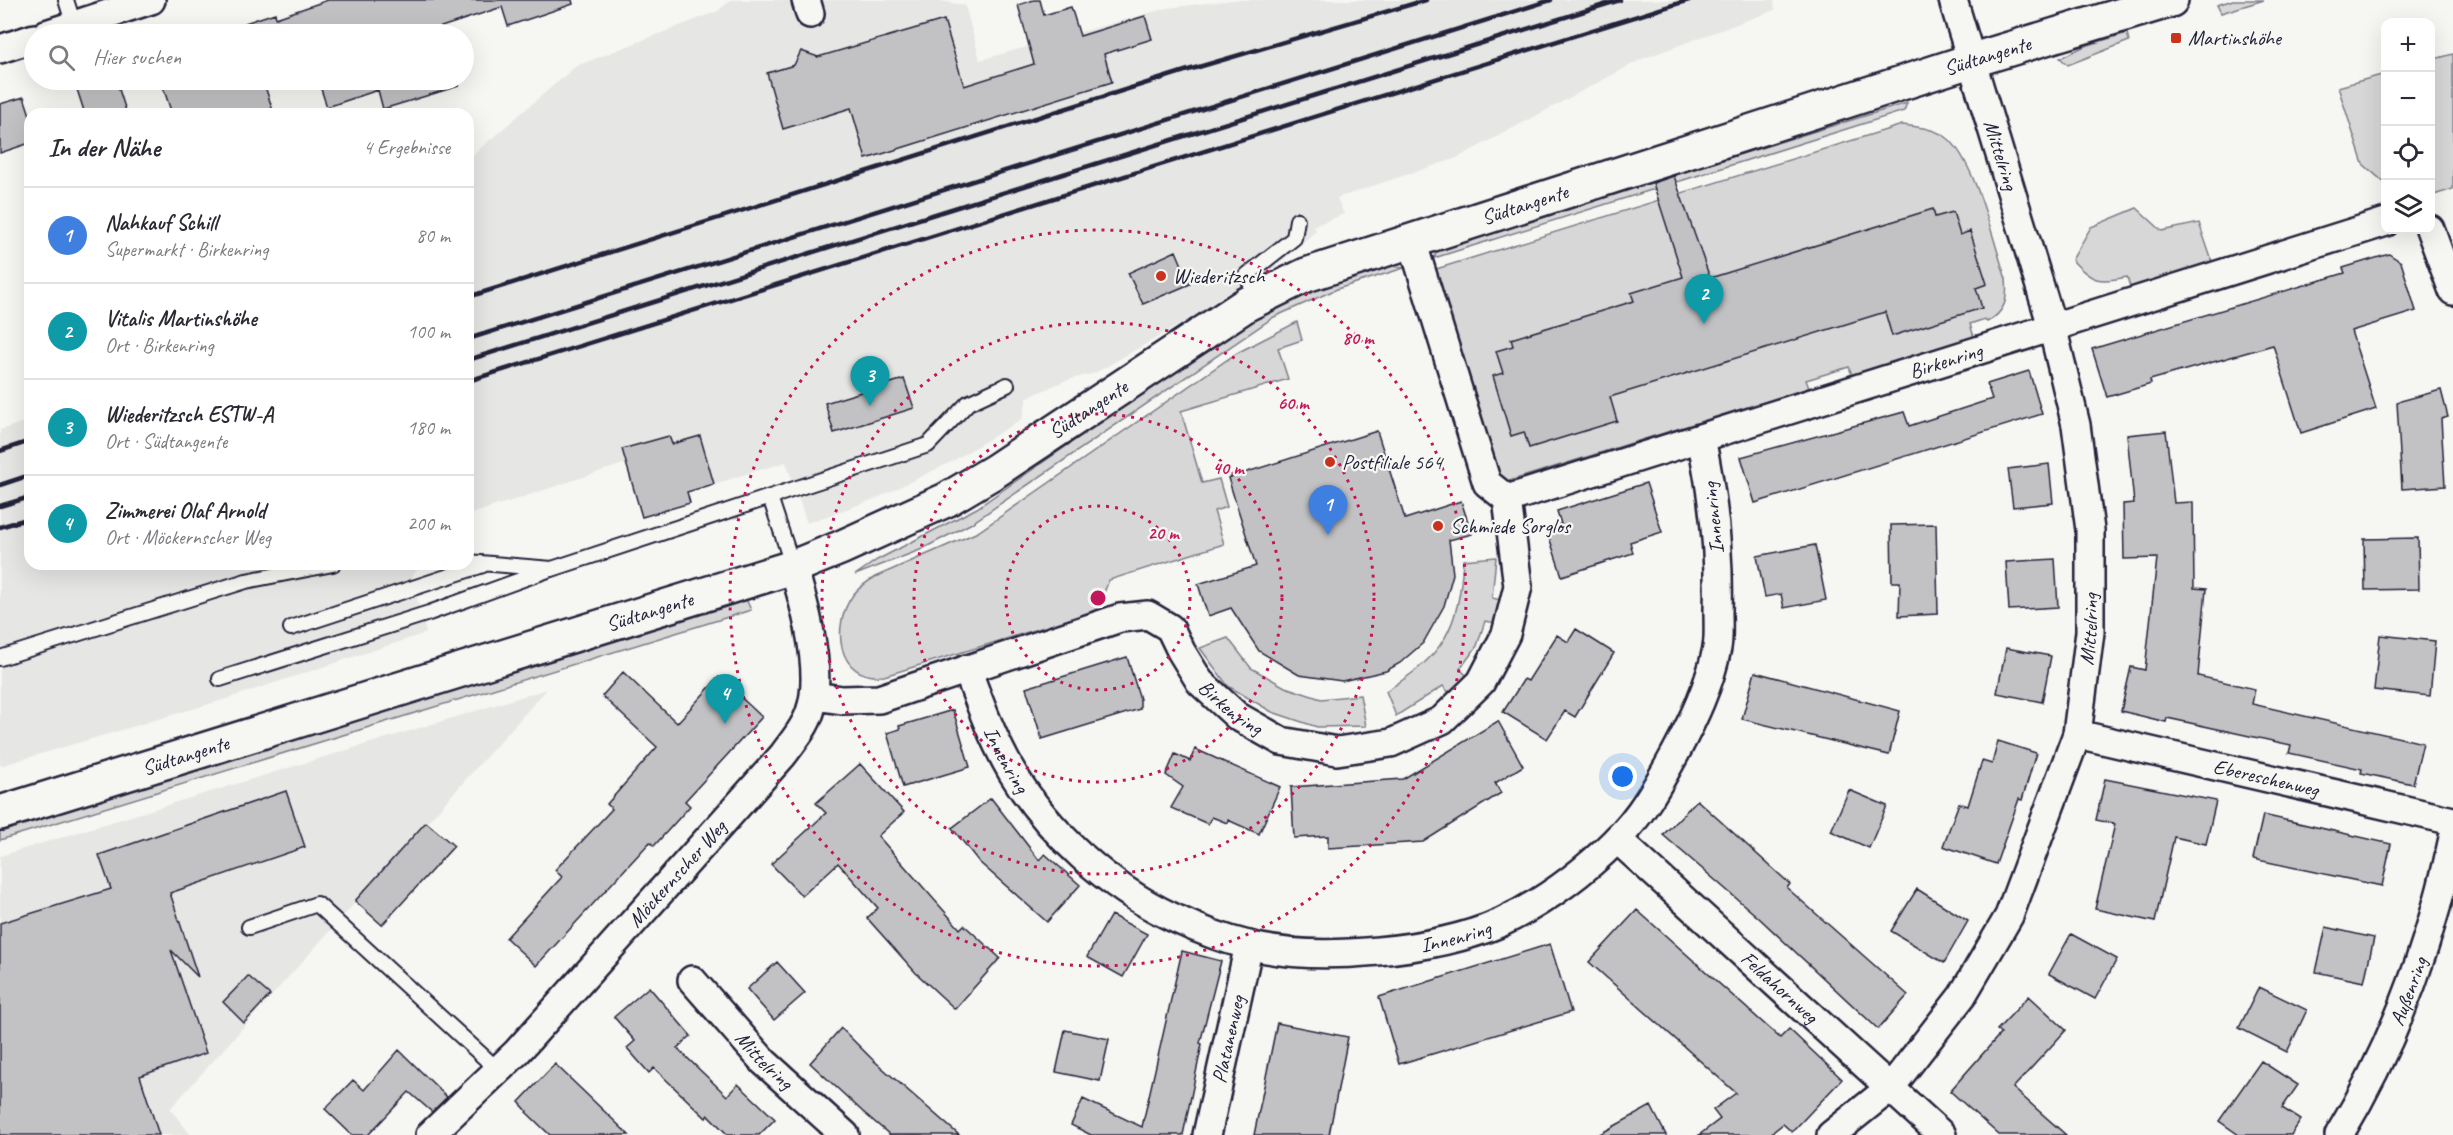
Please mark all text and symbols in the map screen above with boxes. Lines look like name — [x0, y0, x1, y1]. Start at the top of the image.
map controls — [2381, 18, 2435, 234]
button: + — [2381, 18, 2435, 72]
search box — [24, 24, 474, 90]
place label: Martinshöhe — [2188, 25, 2283, 51]
street label: Südtangente — [1941, 30, 2035, 82]
marker: Martinshöhe — [2169, 31, 2183, 45]
icon: search — [45, 41, 78, 74]
text: Hier suchen — [93, 43, 181, 71]
button: − — [2381, 72, 2435, 126]
street label: Mittelring — [1978, 117, 2024, 195]
button: locate — [2381, 126, 2435, 180]
text: In der Nähe — [48, 131, 160, 164]
text: 4 Ergebnisse — [363, 135, 450, 160]
street label: Südtangente — [1478, 178, 1572, 231]
button: layers — [2381, 180, 2435, 234]
text: Nahkauf Schill — [105, 209, 217, 237]
text: 1 — [63, 223, 72, 248]
text: 80 m — [416, 223, 450, 248]
text: Supermarkt · Birkenring — [105, 237, 268, 262]
place label: Wiederitzsch — [1173, 263, 1266, 289]
marker: Wiederitzsch — [1154, 269, 1168, 283]
pin: 2 — [1684, 274, 1724, 324]
text: Vitalis Martinshöhe — [105, 305, 257, 333]
text: 2 — [63, 319, 72, 344]
text: 100 m — [407, 319, 450, 344]
text: 80 m — [1343, 327, 1375, 349]
text: Ort · Birkenring — [105, 333, 214, 358]
street label: Birkenring — [1906, 337, 1987, 384]
pin: 3 — [850, 356, 890, 406]
street label: Südtangente — [1044, 373, 1134, 445]
text: 60 m — [1277, 392, 1310, 414]
text: Wiederitzsch ESTW-A — [105, 401, 273, 429]
text: 3 — [63, 415, 72, 440]
text: 180 m — [407, 415, 450, 440]
text: Ort · Südtangente — [105, 429, 227, 454]
place label: Postfiliale 564 — [1342, 449, 1445, 475]
marker: Postfiliale 564 — [1323, 455, 1337, 469]
text: 40 m — [1213, 457, 1245, 479]
street label: Innenring — [1696, 479, 1730, 555]
pin: 1 — [1308, 486, 1348, 535]
text: Zimmerei Olaf Arnold — [105, 497, 265, 525]
text: 4 — [63, 511, 72, 536]
text: 200 m — [407, 511, 450, 536]
place label: Schmiede Sorglos — [1450, 513, 1572, 539]
marker: Schmiede Sorglos — [1431, 519, 1445, 533]
text: 20 m — [1148, 522, 1180, 544]
text: Ort · Möckernscher Weg — [105, 525, 271, 550]
street label: Südtangente — [603, 586, 697, 637]
centre of rings — [1088, 588, 1108, 608]
street label: Mittelring — [2073, 592, 2103, 667]
pin: 4 — [706, 674, 744, 724]
street label: Birkenring — [1193, 674, 1268, 741]
street label: Innenring — [978, 723, 1036, 799]
street label: Südtangente — [139, 730, 233, 781]
street label: Ebereschenweg — [2211, 753, 2323, 803]
your location — [1608, 762, 1637, 791]
street label: Möckernscher Weg — [622, 813, 733, 932]
street label: Innenring — [1418, 914, 1496, 958]
street label: Feldahornweg — [1736, 945, 1825, 1030]
street label: Außenring — [2384, 952, 2434, 1029]
street label: Platanenweg — [1206, 992, 1251, 1086]
street label: Mittelring — [730, 1026, 800, 1096]

